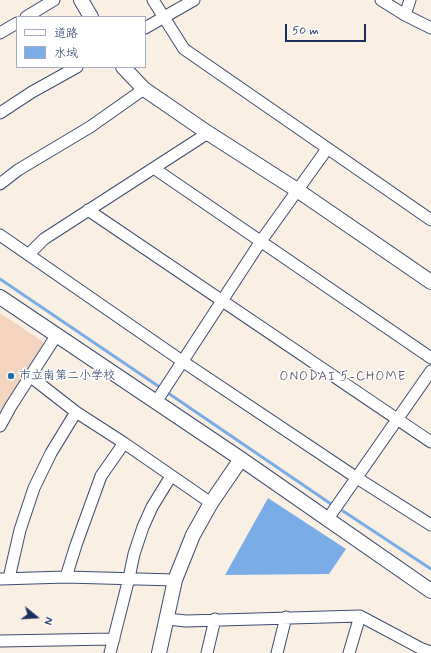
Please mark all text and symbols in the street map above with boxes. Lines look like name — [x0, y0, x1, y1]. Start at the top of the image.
legend — [16, 16, 146, 68]
scale bar — [287, 16, 368, 42]
text: 50 m — [292, 23, 319, 39]
text: 道路 — [54, 26, 78, 42]
text: 水域 — [54, 46, 78, 62]
place label: 市立南第二小学校 — [19, 369, 115, 383]
district label: ONODAI 5-CHOME — [280, 369, 406, 385]
marker: 市立南第二小学校 — [6, 371, 16, 381]
north arrow — [16, 597, 56, 637]
text: N — [40, 615, 55, 626]

